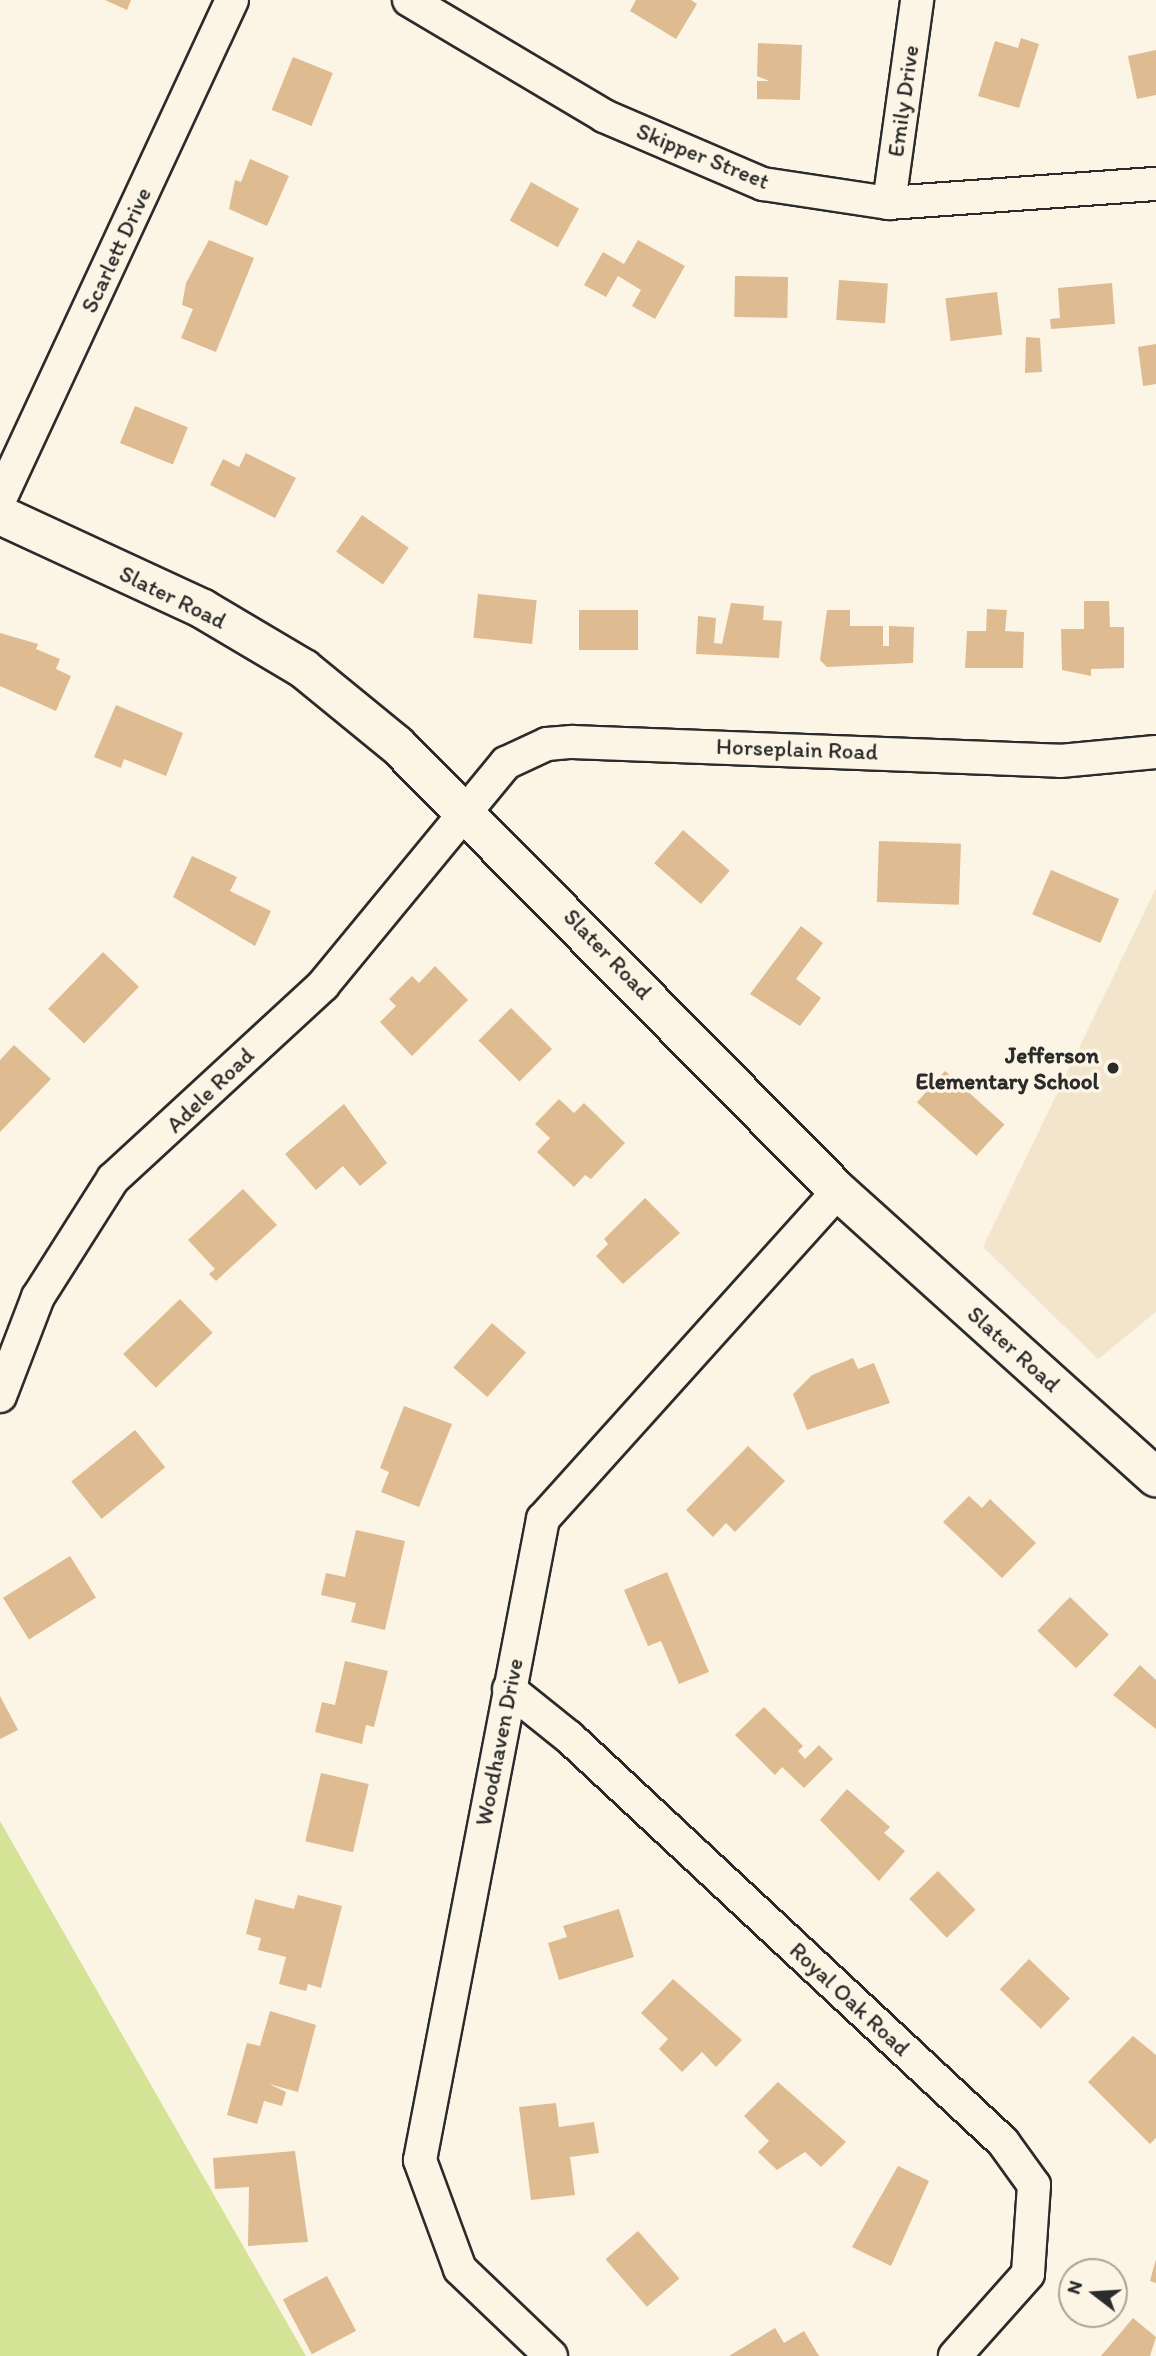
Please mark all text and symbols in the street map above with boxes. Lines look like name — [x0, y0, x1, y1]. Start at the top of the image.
street label: Emily Drive — [882, 43, 924, 159]
street label: Skipper Street — [633, 117, 773, 195]
street label: Scarlett Drive — [75, 183, 157, 317]
street label: Slater Road — [115, 559, 231, 635]
street label: Horseplain Road — [716, 732, 878, 766]
street label: Slater Road — [558, 903, 658, 1005]
place label: Jefferson Elementary School — [916, 1041, 1099, 1095]
street label: Adele Road — [161, 1042, 259, 1138]
marker: Jefferson Elementary School — [1105, 1060, 1121, 1076]
street label: Slater Road — [962, 1300, 1066, 1398]
street label: Woodhaven Drive — [469, 1656, 529, 1828]
street label: Royal Oak Road — [784, 1936, 916, 2062]
north arrow — [1058, 2258, 1128, 2328]
text: N — [1061, 2278, 1087, 2297]

